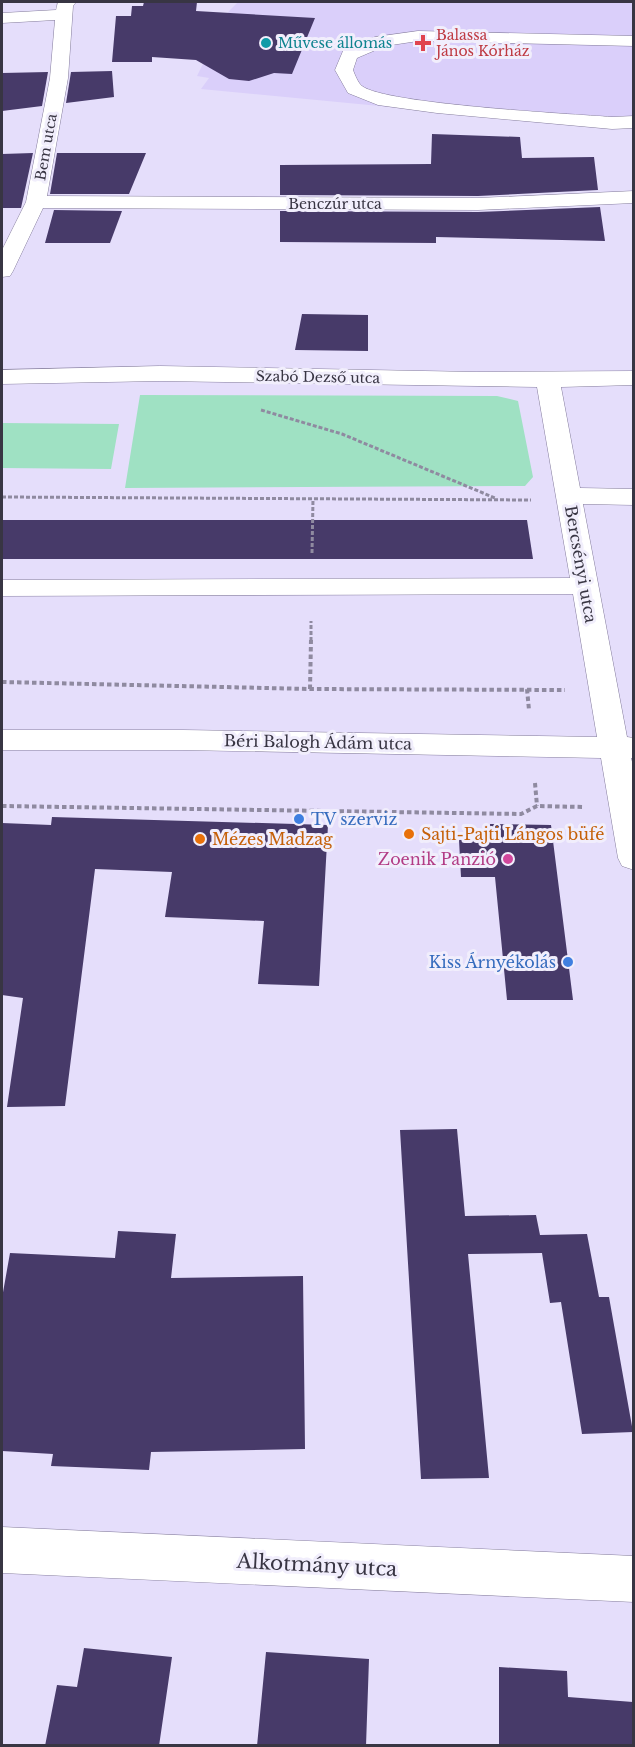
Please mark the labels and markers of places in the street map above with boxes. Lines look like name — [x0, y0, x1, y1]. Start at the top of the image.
place label: Balassa János Kórház — [434, 26, 530, 60]
place label: Művese állomás — [278, 34, 392, 52]
marker: Balassa János Kórház — [414, 34, 432, 52]
marker: Művese állomás — [259, 36, 273, 50]
place label: TV szerviz — [311, 809, 398, 829]
marker: TV szerviz — [292, 812, 306, 826]
place label: Sajti-Pajti Lángos büfé — [421, 824, 605, 844]
marker: Sajti-Pajti Lángos büfé — [402, 827, 416, 841]
place label: Mézes Madzag — [212, 829, 333, 849]
marker: Mézes Madzag — [193, 832, 207, 846]
place label: Zoenik Panzió — [378, 849, 496, 869]
marker: Zoenik Panzió — [501, 852, 515, 866]
place label: Kiss Árnyékolás — [429, 952, 556, 972]
marker: Kiss Árnyékolás — [561, 955, 575, 969]

